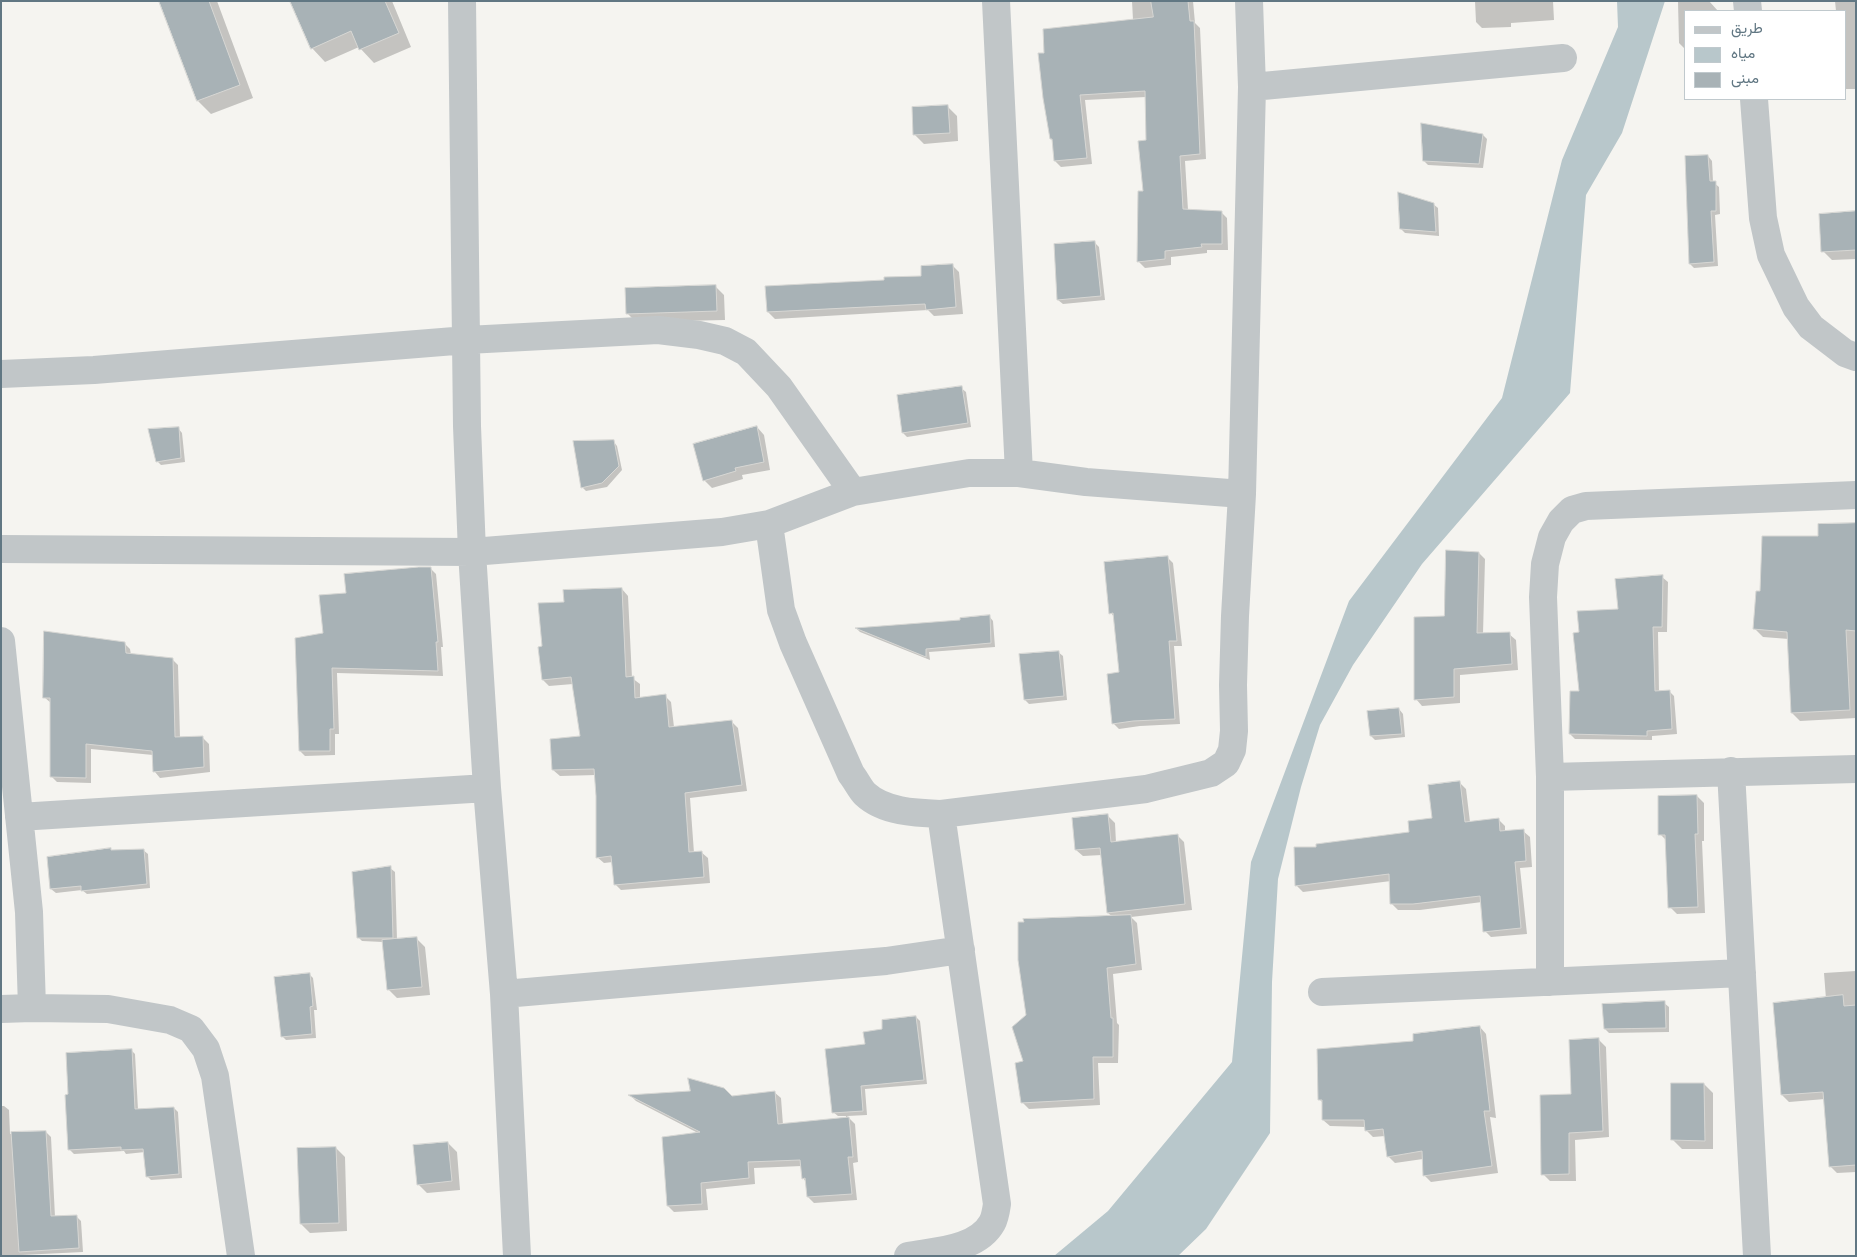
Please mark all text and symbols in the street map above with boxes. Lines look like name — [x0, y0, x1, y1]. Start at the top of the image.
legend — [1684, 10, 1847, 100]
text: طريق — [1731, 19, 1763, 36]
text: مياه — [1731, 44, 1755, 61]
text: مبنى — [1731, 69, 1759, 86]

